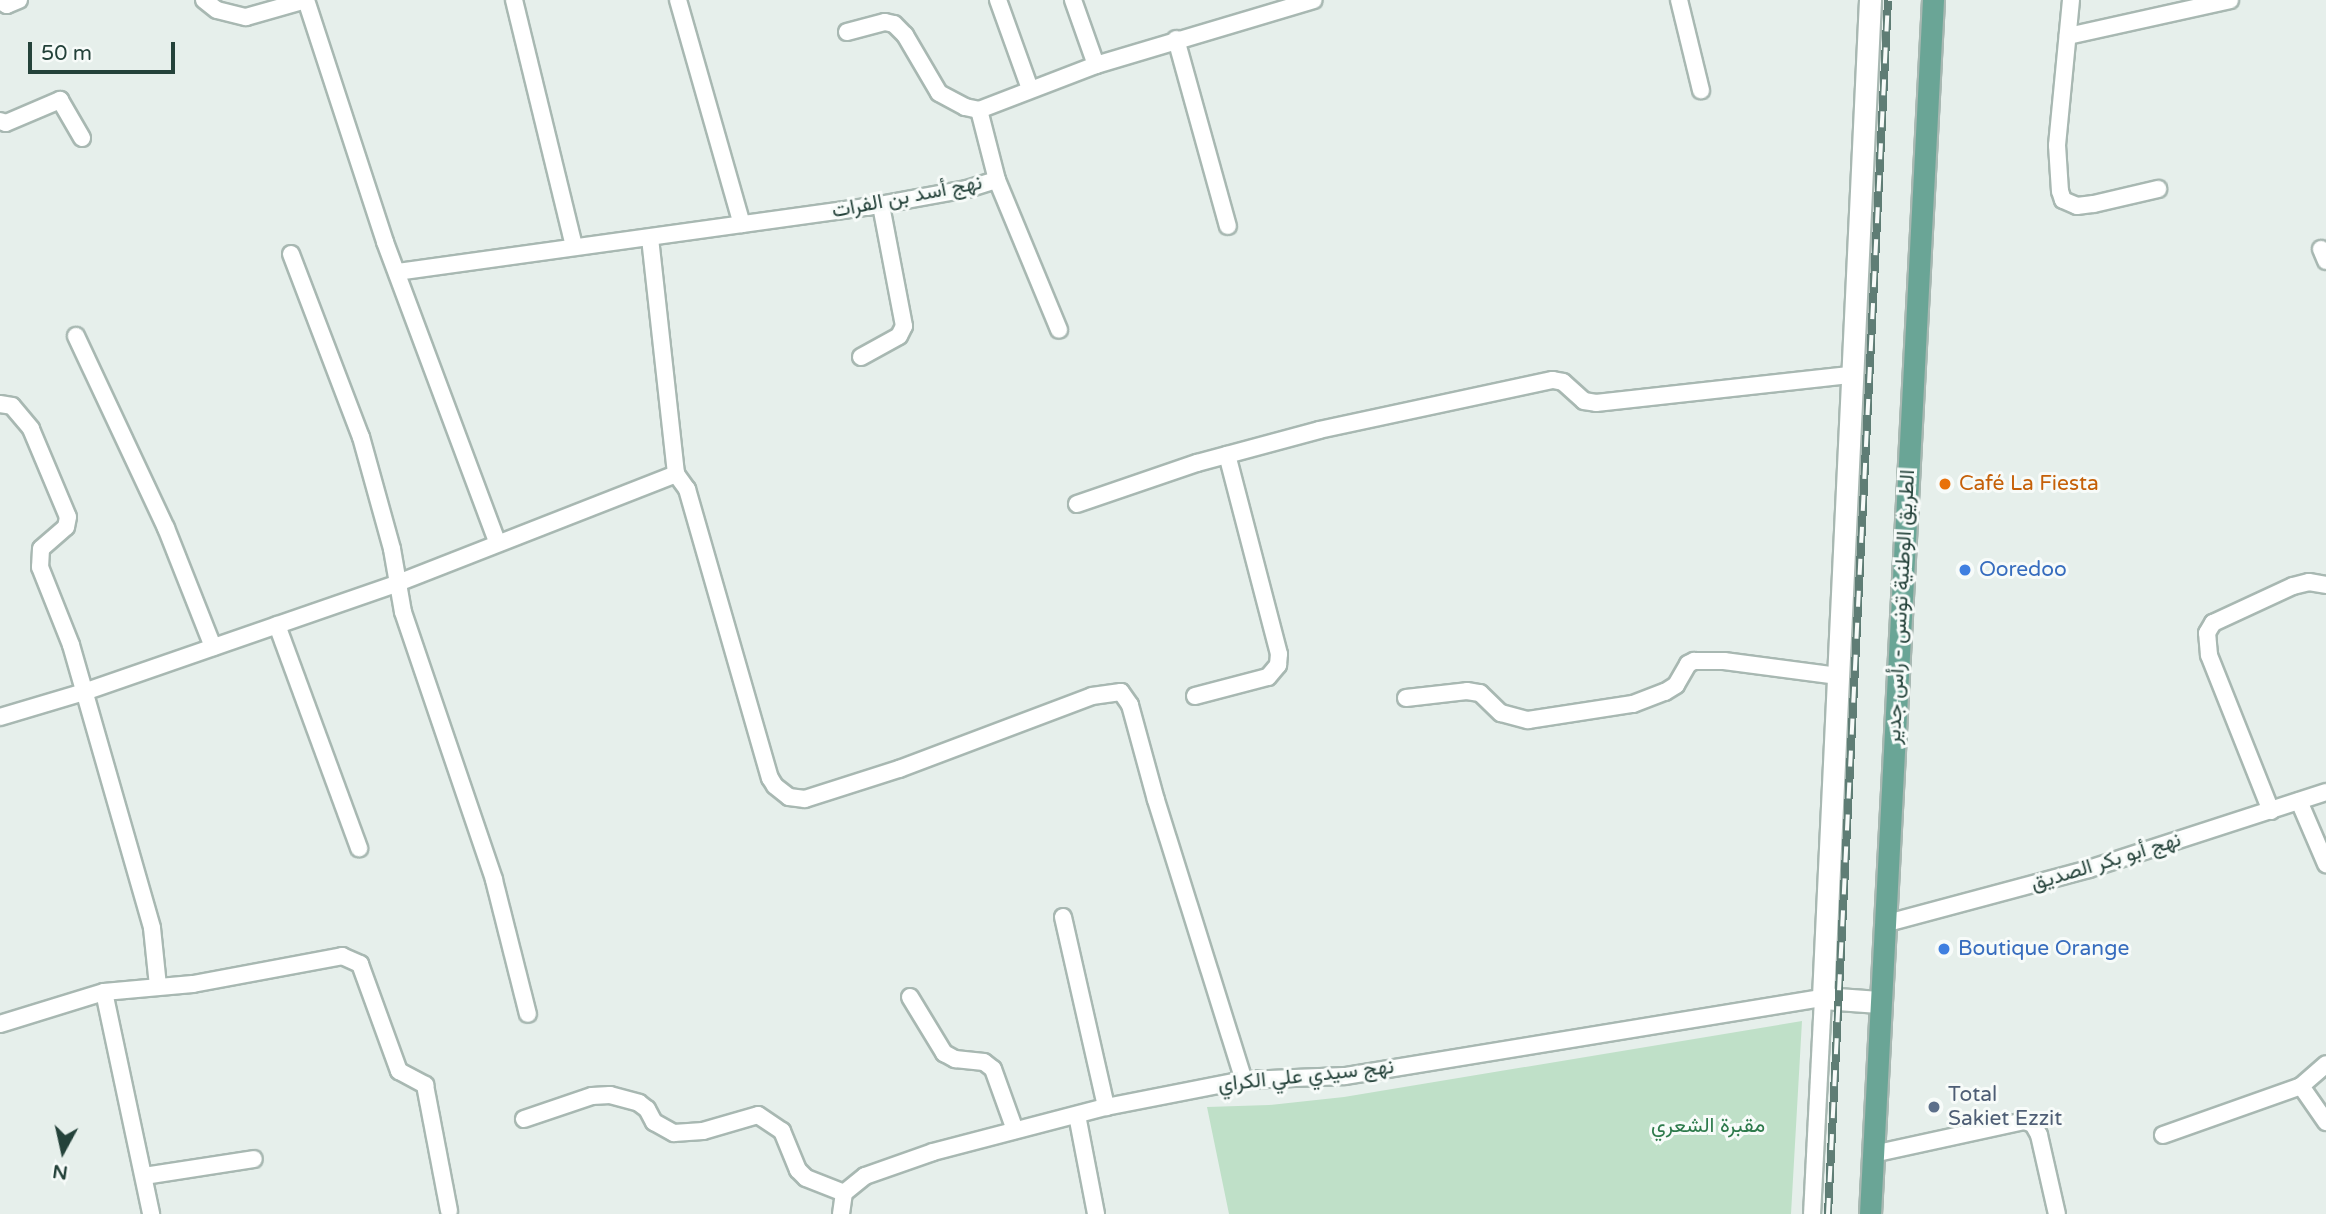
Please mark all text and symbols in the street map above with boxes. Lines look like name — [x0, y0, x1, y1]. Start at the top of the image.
scale bar — [32, 28, 178, 72]
text: 50 m — [41, 41, 92, 66]
street label: نهج أسد بن الفرات — [830, 170, 984, 224]
street label: الطريق الوطنية تونس - رأس جدير — [1881, 469, 1921, 745]
place label: Café La Fiesta — [1959, 471, 2099, 497]
marker: Café La Fiesta — [1937, 476, 1953, 492]
place label: Ooredoo — [1979, 557, 2067, 583]
marker: Ooredoo — [1957, 562, 1973, 578]
street label: نهج أبو بكر الصديق — [2028, 827, 2184, 897]
place label: Boutique Orange — [1958, 936, 2129, 962]
marker: Boutique Orange — [1936, 941, 1952, 957]
street label: نهج سيدي علي الكراي — [1217, 1054, 1395, 1098]
place label: Total Sakiet Ezzit — [1948, 1082, 2062, 1132]
marker: Total Sakiet Ezzit — [1926, 1099, 1942, 1115]
park label: مقبرة الشعري — [1651, 1113, 1765, 1139]
north arrow — [28, 1116, 98, 1186]
text: N — [51, 1160, 69, 1184]

